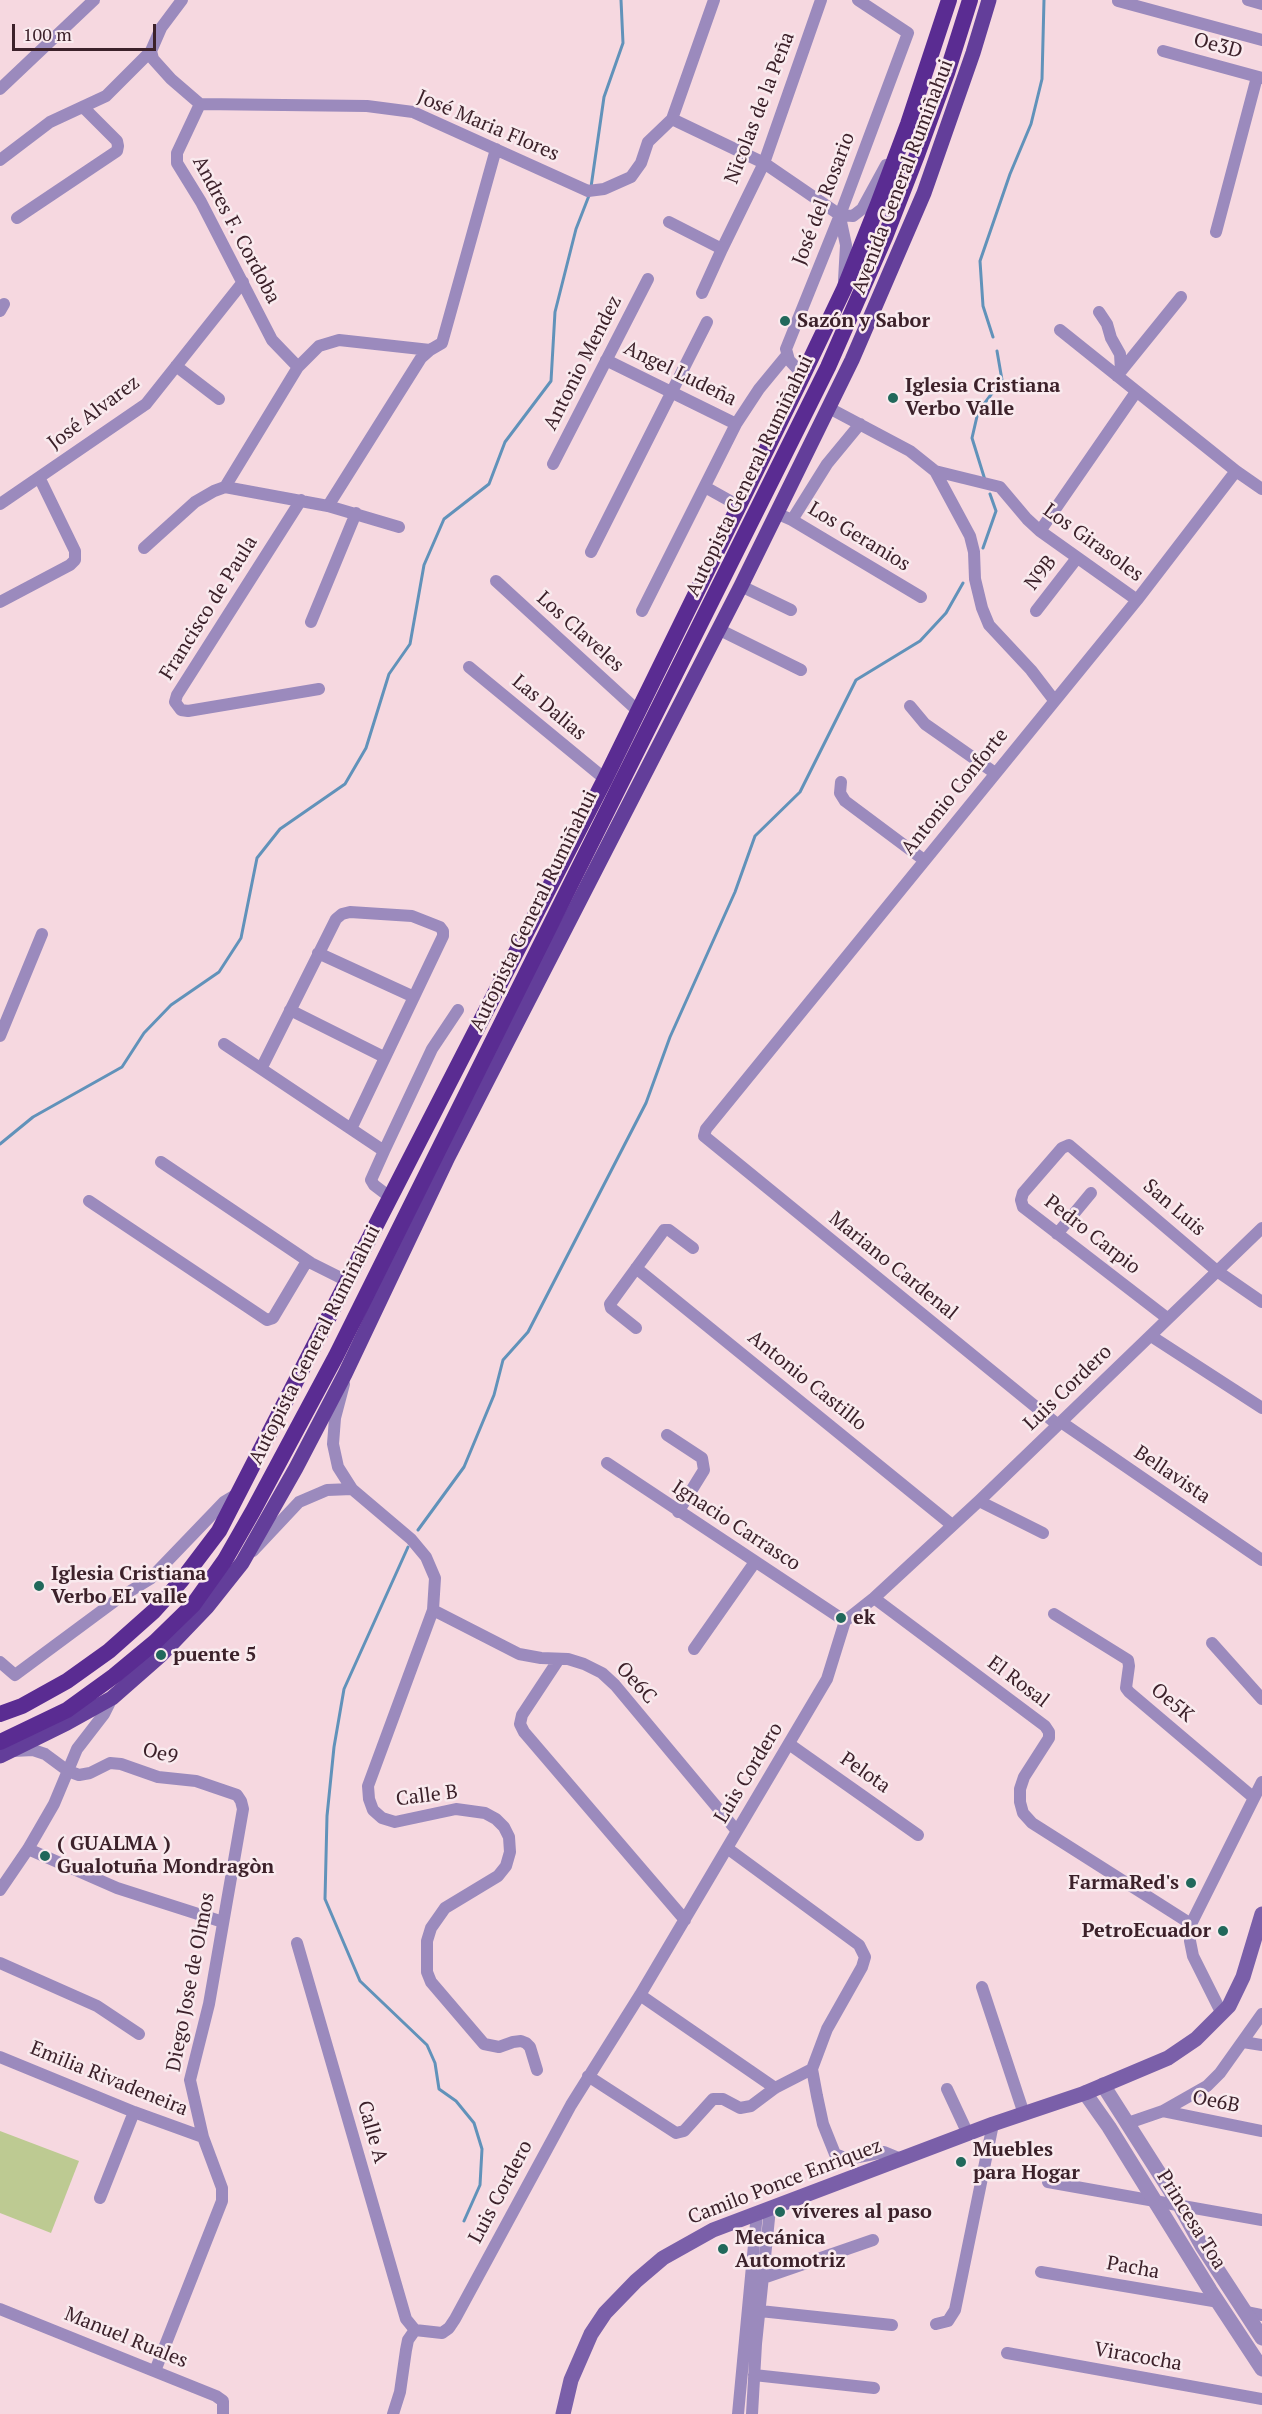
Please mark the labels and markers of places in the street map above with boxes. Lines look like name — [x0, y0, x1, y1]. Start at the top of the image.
place label: Sazón y Sabor — [797, 309, 930, 333]
marker: Sazón y Sabor — [778, 314, 792, 328]
place label: Iglesia Cristiana Verbo Valle — [905, 374, 1060, 421]
marker: Iglesia Cristiana Verbo Valle — [886, 391, 900, 405]
place label: Iglesia Cristiana Verbo EL valle — [51, 1562, 206, 1609]
marker: Iglesia Cristiana Verbo EL valle — [32, 1579, 46, 1593]
place label: ek — [853, 1606, 875, 1630]
marker: ek — [834, 1611, 848, 1625]
place label: puente 5 — [173, 1643, 257, 1667]
marker: puente 5 — [154, 1648, 168, 1662]
place label: ( GUALMA ) Gualotuña Mondragòn — [57, 1832, 274, 1879]
marker: ( GUALMA ) Gualotuña Mondragòn — [38, 1849, 52, 1863]
place label: FarmaRed's — [1068, 1871, 1179, 1895]
marker: FarmaRed's — [1184, 1876, 1198, 1890]
place label: PetroEcuador — [1082, 1919, 1211, 1943]
marker: PetroEcuador — [1216, 1924, 1230, 1938]
place label: Muebles para Hogar — [973, 2138, 1080, 2185]
marker: Muebles para Hogar — [954, 2155, 968, 2169]
place label: víveres al paso — [792, 2200, 932, 2224]
marker: víveres al paso — [773, 2205, 787, 2219]
place label: Mecánica Automotriz — [735, 2226, 846, 2273]
marker: Mecánica Automotriz — [716, 2242, 730, 2256]

